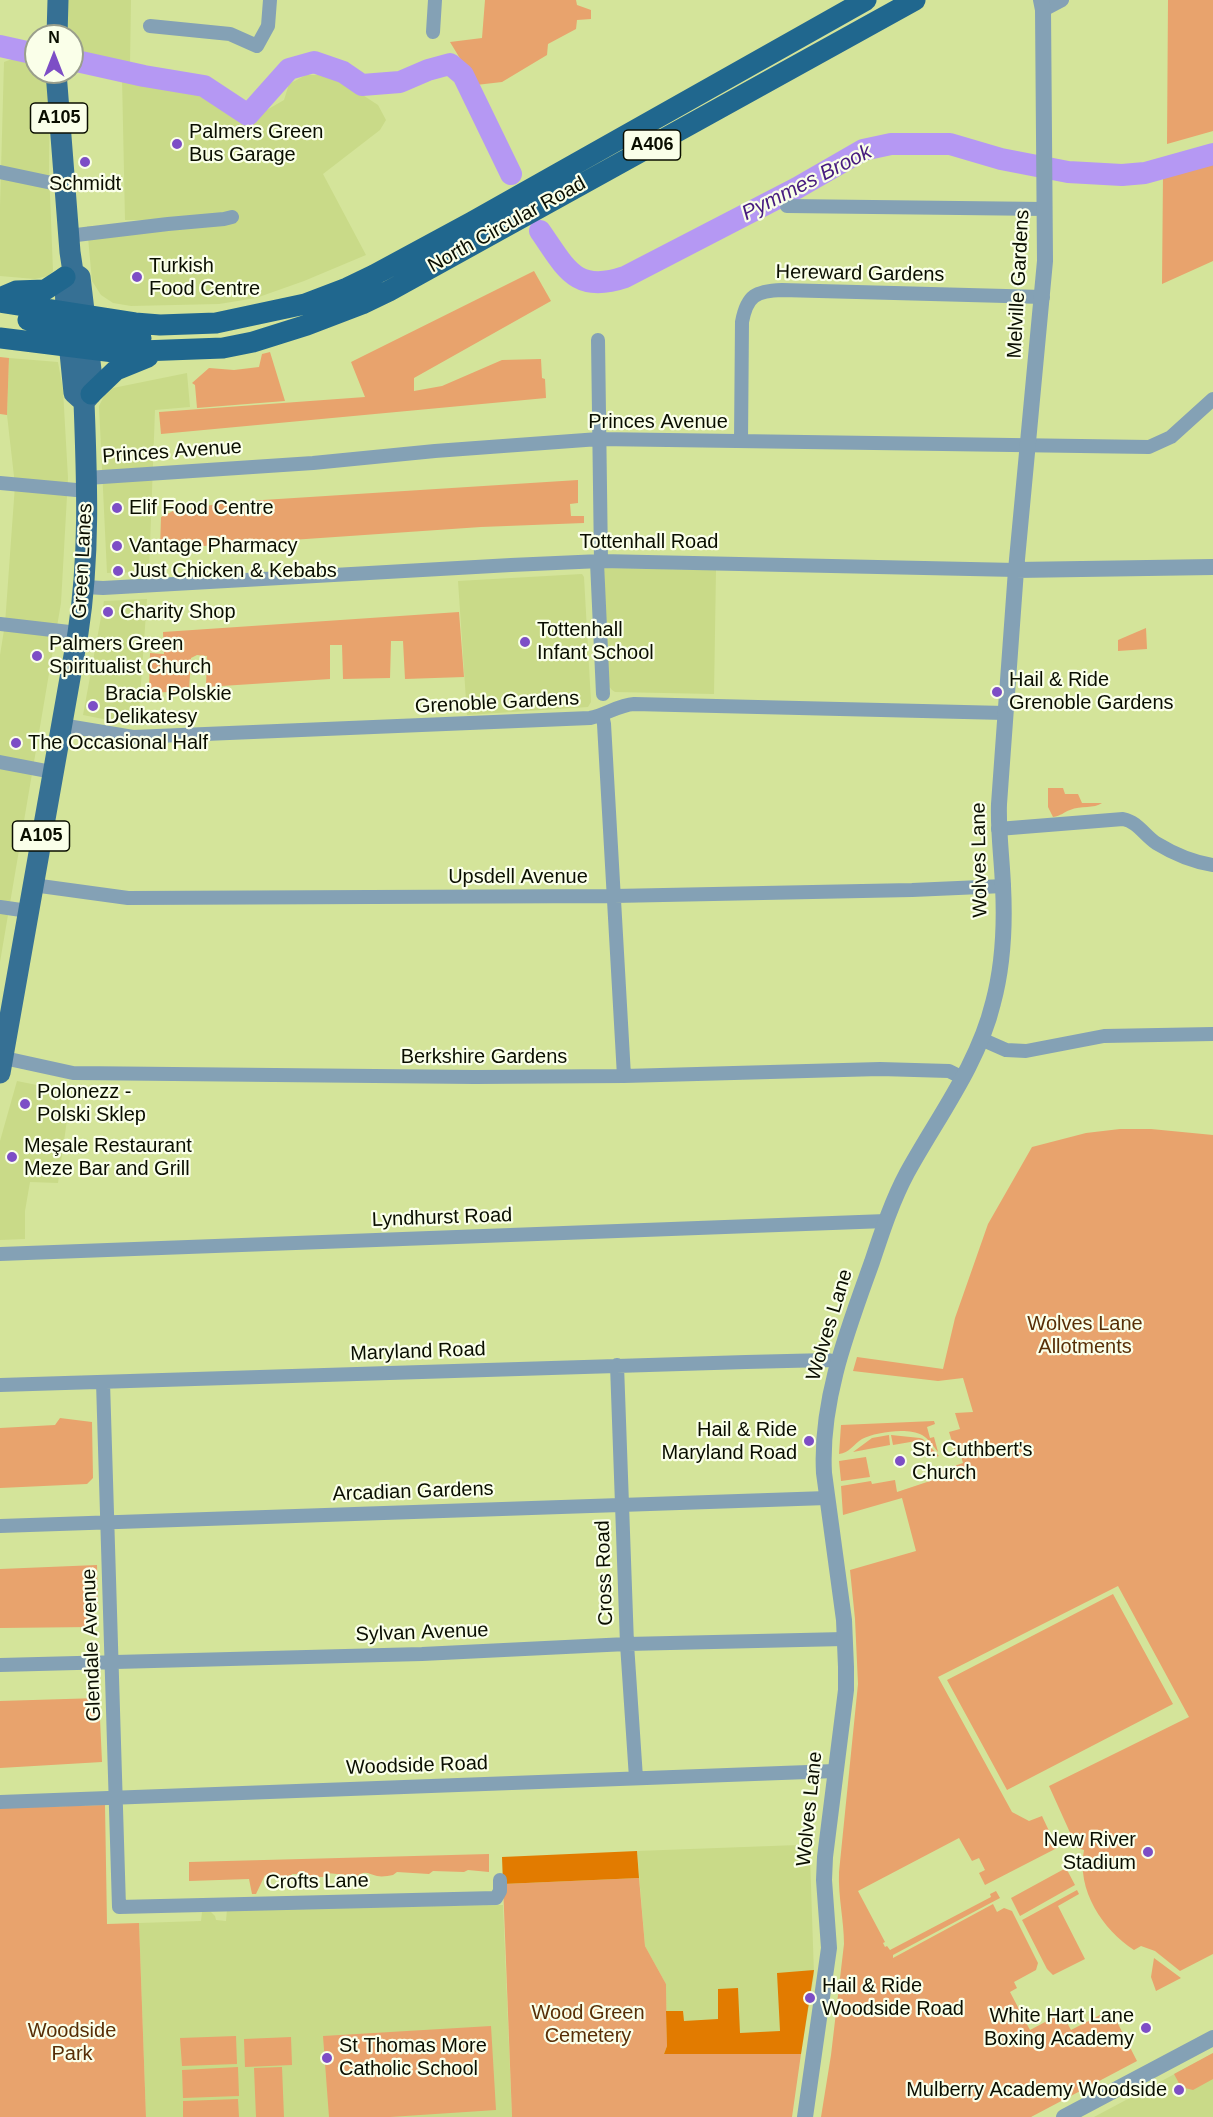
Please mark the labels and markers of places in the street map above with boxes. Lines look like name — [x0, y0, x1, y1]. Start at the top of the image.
place label: Palmers Green Bus Garage — [189, 120, 323, 167]
marker: Palmers Green Bus Garage — [170, 137, 184, 151]
marker: Schmidt — [78, 155, 92, 169]
place label: Schmidt — [49, 172, 121, 196]
place label: Turkish Food Centre — [149, 254, 260, 301]
marker: Turkish Food Centre — [130, 270, 144, 284]
place label: Elif Food Centre — [129, 496, 274, 520]
marker: Elif Food Centre — [110, 501, 124, 515]
place label: Vantage Pharmacy — [129, 534, 298, 558]
marker: Vantage Pharmacy — [110, 539, 124, 553]
place label: Just Chicken & Kebabs — [130, 559, 337, 583]
marker: Just Chicken & Kebabs — [111, 564, 125, 578]
place label: Charity Shop — [120, 600, 236, 624]
marker: Charity Shop — [101, 605, 115, 619]
place label: Tottenhall Infant School — [537, 618, 654, 665]
place label: Palmers Green Spiritualist Church — [49, 632, 211, 679]
marker: Tottenhall Infant School — [518, 635, 532, 649]
marker: Palmers Green Spiritualist Church — [30, 649, 44, 663]
place label: Hail & Ride Grenoble Gardens — [1009, 668, 1174, 715]
place label: Bracia Polskie Delikatesy — [105, 682, 232, 729]
marker: Hail & Ride Grenoble Gardens — [990, 685, 1004, 699]
marker: Bracia Polskie Delikatesy — [86, 699, 100, 713]
place label: The Occasional Half — [28, 731, 208, 755]
marker: The Occasional Half — [9, 736, 23, 750]
place label: Polonezz - Polski Sklep — [37, 1080, 146, 1127]
marker: Polonezz - Polski Sklep — [18, 1097, 32, 1111]
place label: Meşale Restaurant Meze Bar and Grill — [24, 1134, 192, 1181]
marker: Meşale Restaurant Meze Bar and Grill — [5, 1150, 19, 1164]
place label: Hail & Ride Maryland Road — [661, 1418, 797, 1465]
marker: Hail & Ride Maryland Road — [802, 1434, 816, 1448]
place label: St. Cuthbert's Church — [912, 1438, 1033, 1485]
marker: St. Cuthbert's Church — [893, 1454, 907, 1468]
place label: New River Stadium — [1044, 1828, 1136, 1875]
marker: New River Stadium — [1141, 1845, 1155, 1859]
place label: Hail & Ride Woodside Road — [822, 1974, 964, 2021]
marker: Hail & Ride Woodside Road — [803, 1991, 817, 2005]
place label: White Hart Lane Boxing Academy — [984, 2004, 1134, 2051]
marker: White Hart Lane Boxing Academy — [1139, 2021, 1153, 2035]
place label: St Thomas More Catholic School — [339, 2034, 487, 2081]
marker: St Thomas More Catholic School — [320, 2051, 334, 2065]
place label: Mulberry Academy Woodside — [906, 2078, 1167, 2102]
marker: Mulberry Academy Woodside — [1172, 2083, 1186, 2097]

